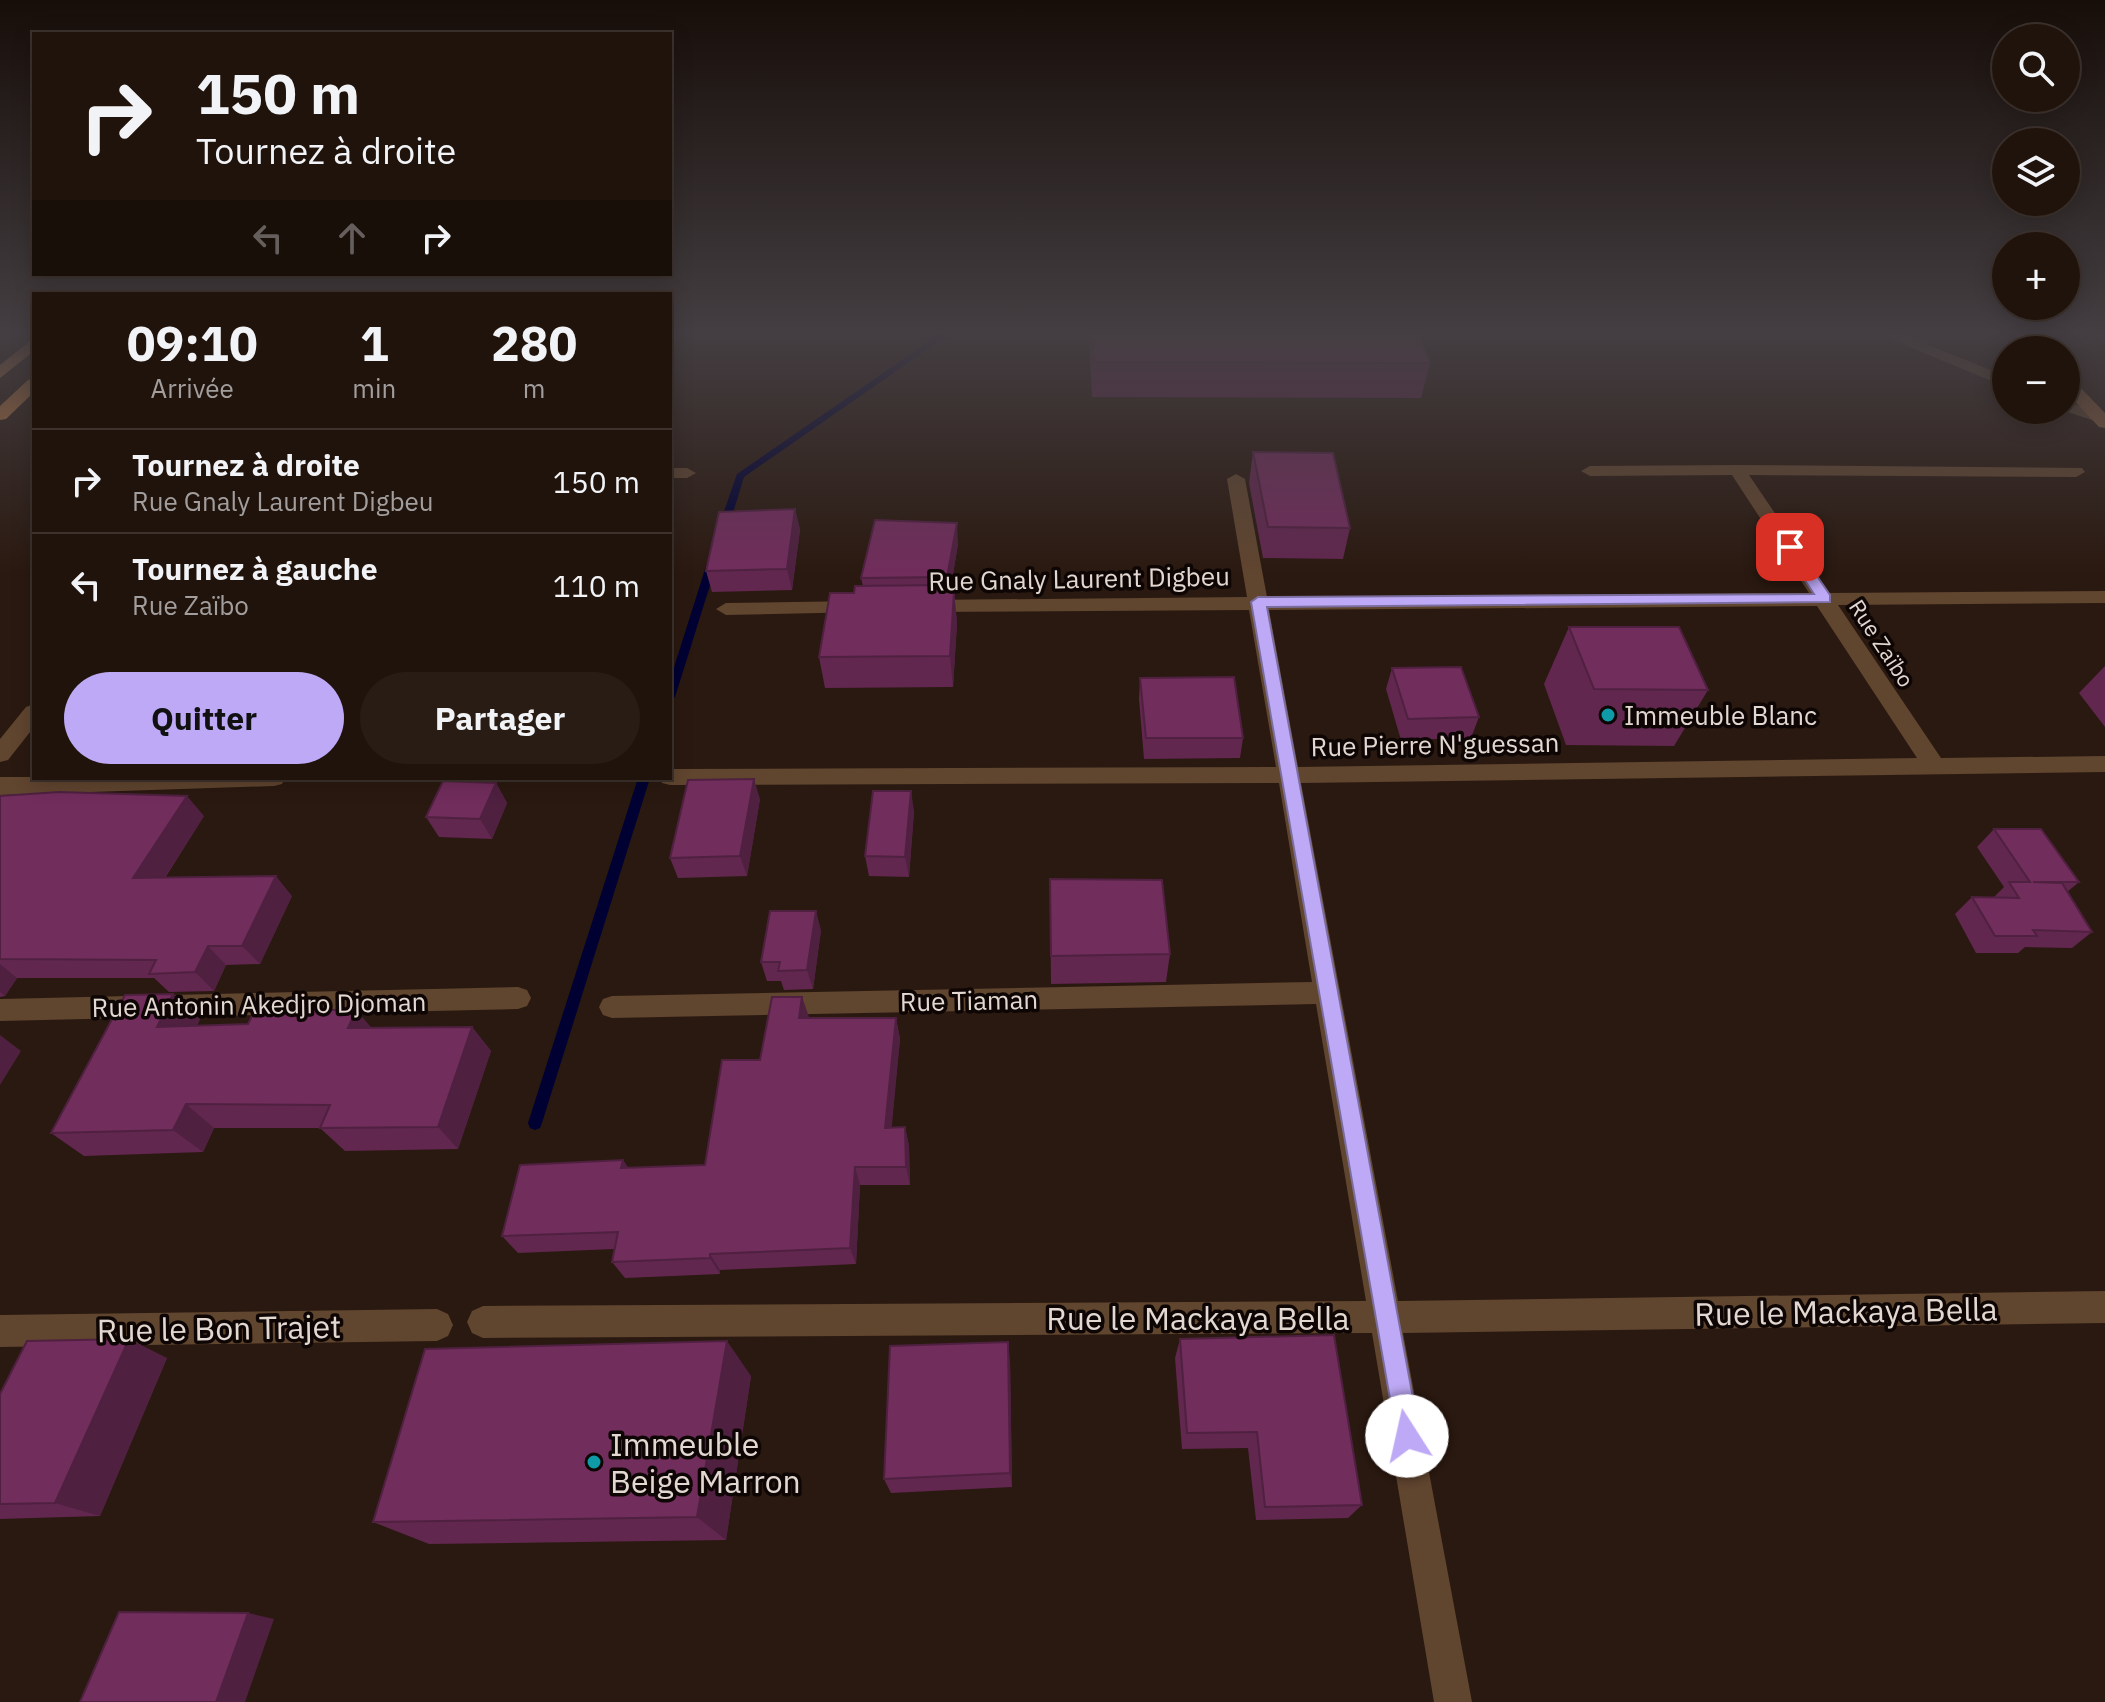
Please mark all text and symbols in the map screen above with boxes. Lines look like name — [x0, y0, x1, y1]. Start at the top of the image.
map controls — [1992, 24, 2080, 424]
button: search — [1992, 24, 2080, 112]
text: 150 m — [196, 57, 360, 129]
icon: right — [64, 64, 168, 168]
text: Tournez à droite — [196, 127, 456, 174]
button: layers — [1992, 128, 2080, 216]
icon: left — [246, 216, 290, 260]
icon: ahead — [330, 216, 374, 260]
icon: right — [414, 216, 458, 260]
button: + — [1992, 232, 2080, 320]
text: 09:10 — [127, 312, 258, 374]
text: 1 — [360, 312, 389, 374]
text: 280 — [491, 312, 577, 374]
button: − — [1992, 336, 2080, 424]
text: Arrivée — [150, 371, 234, 405]
text: min — [352, 371, 396, 405]
text: m — [523, 371, 545, 405]
text: Tournez à droite — [132, 445, 360, 484]
icon: right — [64, 459, 108, 503]
text: 150 m — [553, 462, 640, 501]
text: Rue Gnaly Laurent Digbeu — [132, 484, 434, 518]
pin — [1756, 513, 1824, 581]
icon: arrive — [1768, 525, 1812, 569]
text: Tournez à gauche — [132, 549, 378, 588]
street label: Rue Gnaly Laurent Digbeu — [928, 558, 1230, 598]
icon: left — [64, 563, 108, 607]
text: 110 m — [553, 566, 640, 605]
text: Rue Zaïbo — [132, 588, 249, 622]
street label: Rue Zaïbo — [1843, 594, 1921, 692]
button: Quitter — [64, 672, 344, 764]
button: Partager — [360, 672, 640, 764]
place label: Immeuble Blanc — [1624, 698, 1817, 732]
marker: Immeuble Blanc — [1599, 706, 1617, 724]
street label: Rue Pierre N'guessan — [1310, 725, 1560, 763]
street label: Rue Tiaman — [899, 982, 1039, 1018]
street label: Rue Antonin Akedjro Djoman — [91, 984, 427, 1024]
street label: Rue le Mackaya Bella — [1694, 1287, 1998, 1335]
street label: Rue le Mackaya Bella — [1046, 1297, 1350, 1339]
street label: Rue le Bon Trajet — [96, 1305, 342, 1351]
position arrow — [1365, 1394, 1449, 1478]
place label: Immeuble Beige Marron — [610, 1423, 801, 1502]
marker: Immeuble Beige Marron — [585, 1453, 603, 1471]

